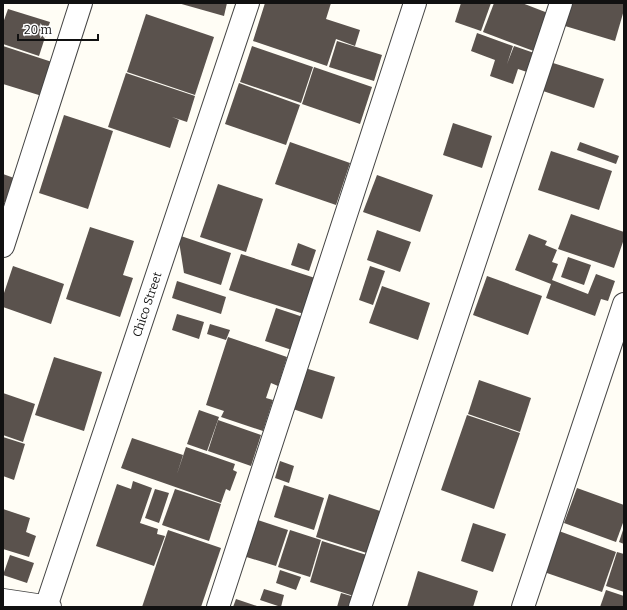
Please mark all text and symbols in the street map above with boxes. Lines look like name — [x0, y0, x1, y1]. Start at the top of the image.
scale bar — [18, 16, 98, 42]
text: 20 m — [24, 23, 53, 37]
street label: Chico Street — [130, 270, 165, 339]

